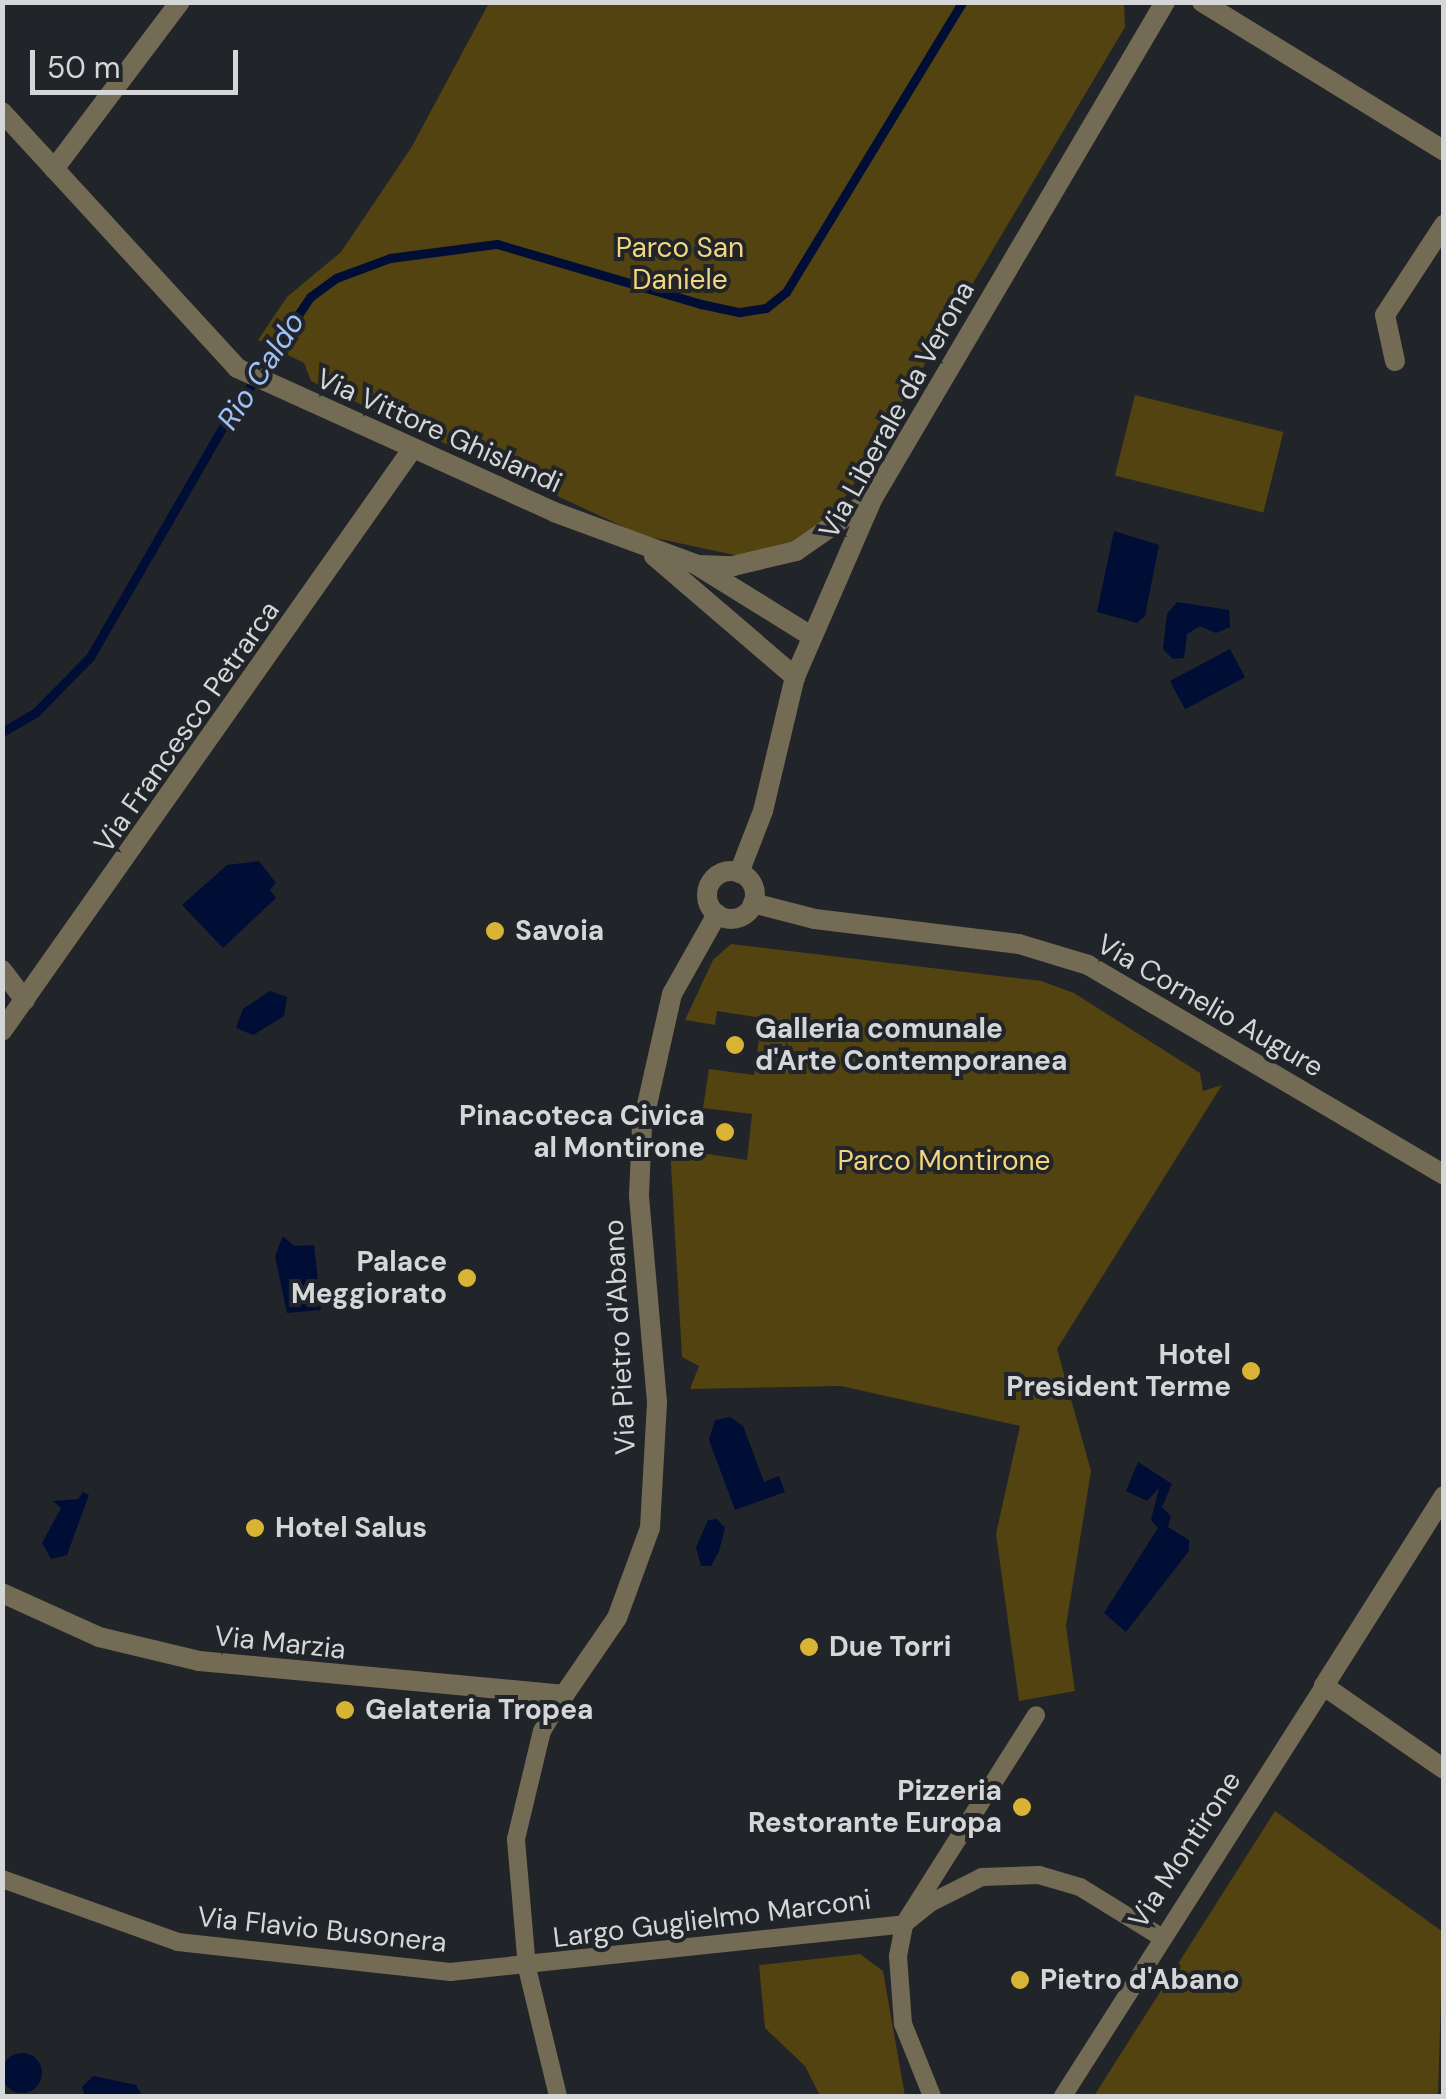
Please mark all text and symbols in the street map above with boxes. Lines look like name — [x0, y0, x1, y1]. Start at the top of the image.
scale bar — [35, 30, 242, 92]
text: 50 m — [47, 48, 121, 87]
park label: Parco San Daniele — [616, 231, 744, 297]
street label: Via Liberale da Verona — [812, 275, 982, 545]
water label: Rio Caldo — [210, 306, 312, 436]
street label: Via Vittore Ghislandi — [311, 362, 567, 500]
street label: Via Francesco Petrarca — [87, 595, 287, 859]
place label: Savoia — [515, 914, 604, 948]
marker: Savoia — [484, 920, 506, 942]
street label: Via Cornelio Augure — [1091, 927, 1329, 1085]
place label: Galleria comunale d'Arte Contemporanea — [755, 1012, 1067, 1078]
marker: Galleria comunale d'Arte Contemporanea — [724, 1034, 746, 1056]
place label: Pinacoteca Civica al Montirone — [459, 1099, 705, 1165]
marker: Pinacoteca Civica al Montirone — [714, 1121, 736, 1143]
park label: Parco Montirone — [837, 1144, 1051, 1178]
street label: Via Pietro d'Abano — [597, 1218, 643, 1456]
place label: Palace Meggiorato — [291, 1245, 447, 1311]
marker: Palace Meggiorato — [456, 1267, 478, 1289]
place label: Hotel President Terme — [1006, 1338, 1231, 1404]
marker: Hotel President Terme — [1240, 1360, 1262, 1382]
place label: Hotel Salus — [275, 1511, 427, 1545]
marker: Hotel Salus — [244, 1517, 266, 1539]
street label: Via Marzia — [213, 1619, 347, 1667]
place label: Due Torri — [829, 1630, 951, 1664]
marker: Due Torri — [798, 1636, 820, 1658]
place label: Gelateria Tropea — [365, 1693, 593, 1727]
marker: Gelateria Tropea — [334, 1699, 356, 1721]
street label: Via Montirone — [1122, 1765, 1248, 1935]
place label: Pizzeria Restorante Europa — [748, 1774, 1002, 1840]
marker: Pizzeria Restorante Europa — [1011, 1796, 1033, 1818]
street label: Largo Guglielmo Marconi — [551, 1883, 873, 1955]
street label: Via Flavio Busonera — [196, 1900, 448, 1960]
place label: Pietro d'Abano — [1040, 1963, 1239, 1997]
marker: Pietro d'Abano — [1009, 1969, 1031, 1991]

